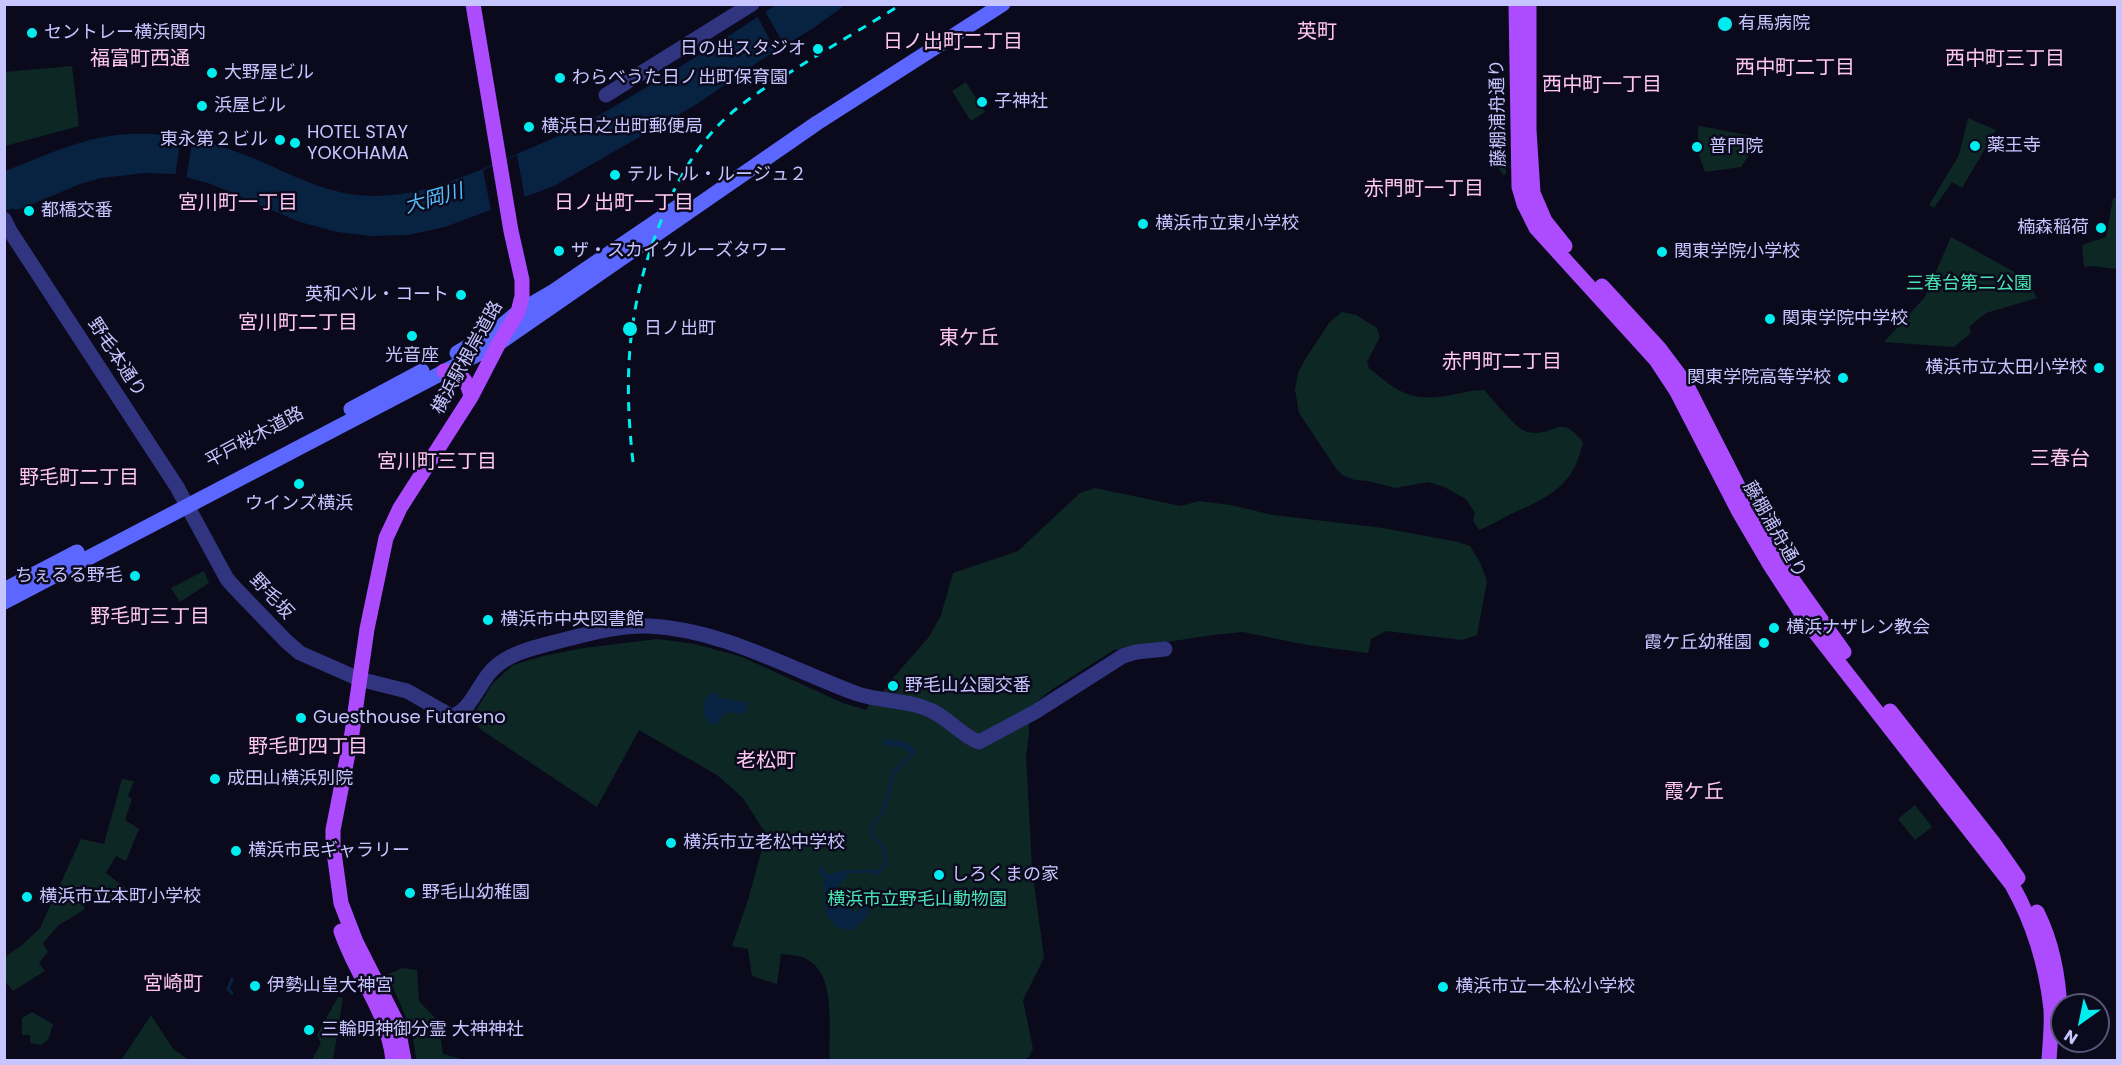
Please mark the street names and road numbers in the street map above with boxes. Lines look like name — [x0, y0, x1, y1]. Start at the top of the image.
street label: 藤棚浦舟通り — [1487, 59, 1511, 167]
street label: 横浜駅根岸道路 — [428, 298, 508, 418]
street label: 野毛本通り — [82, 314, 150, 402]
street label: 平戸桜木道路 — [202, 403, 308, 473]
street label: 藤棚浦舟通り — [1738, 478, 1810, 582]
street label: 野毛坂 — [245, 570, 297, 624]

